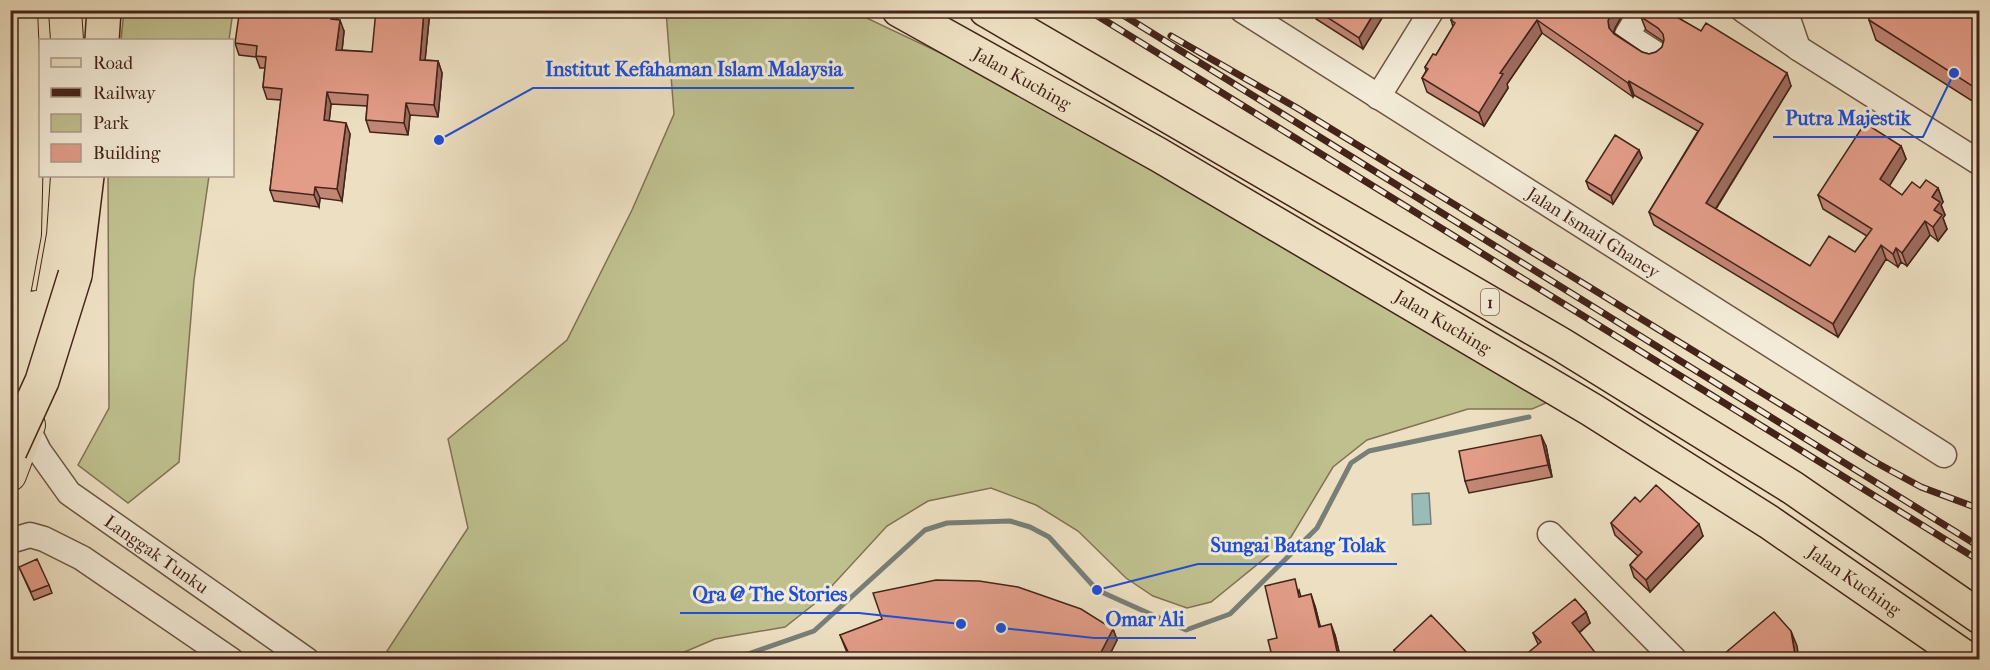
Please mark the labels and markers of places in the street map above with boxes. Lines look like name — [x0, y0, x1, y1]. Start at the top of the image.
callout: Institut Kefahaman Islam Malaysia — [533, 50, 854, 88]
callout: Putra Majestik — [1773, 99, 1923, 137]
callout: Sungai Batang Tolak — [1198, 526, 1397, 564]
callout: Qra @ The Stories — [680, 575, 859, 613]
callout: Omar Ali — [1094, 600, 1196, 638]

